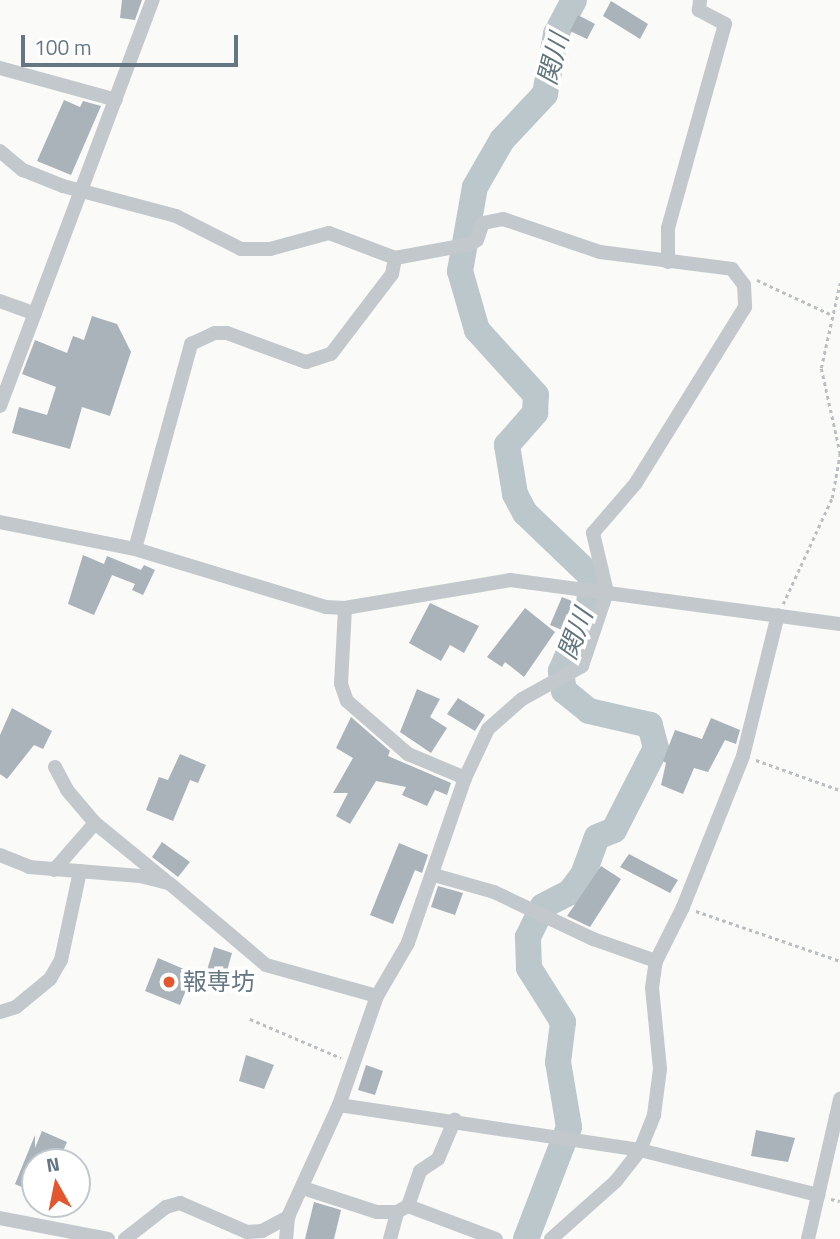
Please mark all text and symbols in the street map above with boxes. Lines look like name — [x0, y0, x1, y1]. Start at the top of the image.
scale bar — [24, 21, 242, 65]
water label: 関川 — [531, 30, 575, 88]
text: 100 m — [34, 31, 91, 63]
water label: 関川 — [551, 604, 599, 664]
place label: 報専坊 — [183, 968, 255, 996]
marker: 報専坊 — [161, 974, 177, 990]
north arrow — [21, 1148, 91, 1218]
text: N — [44, 1148, 62, 1179]

